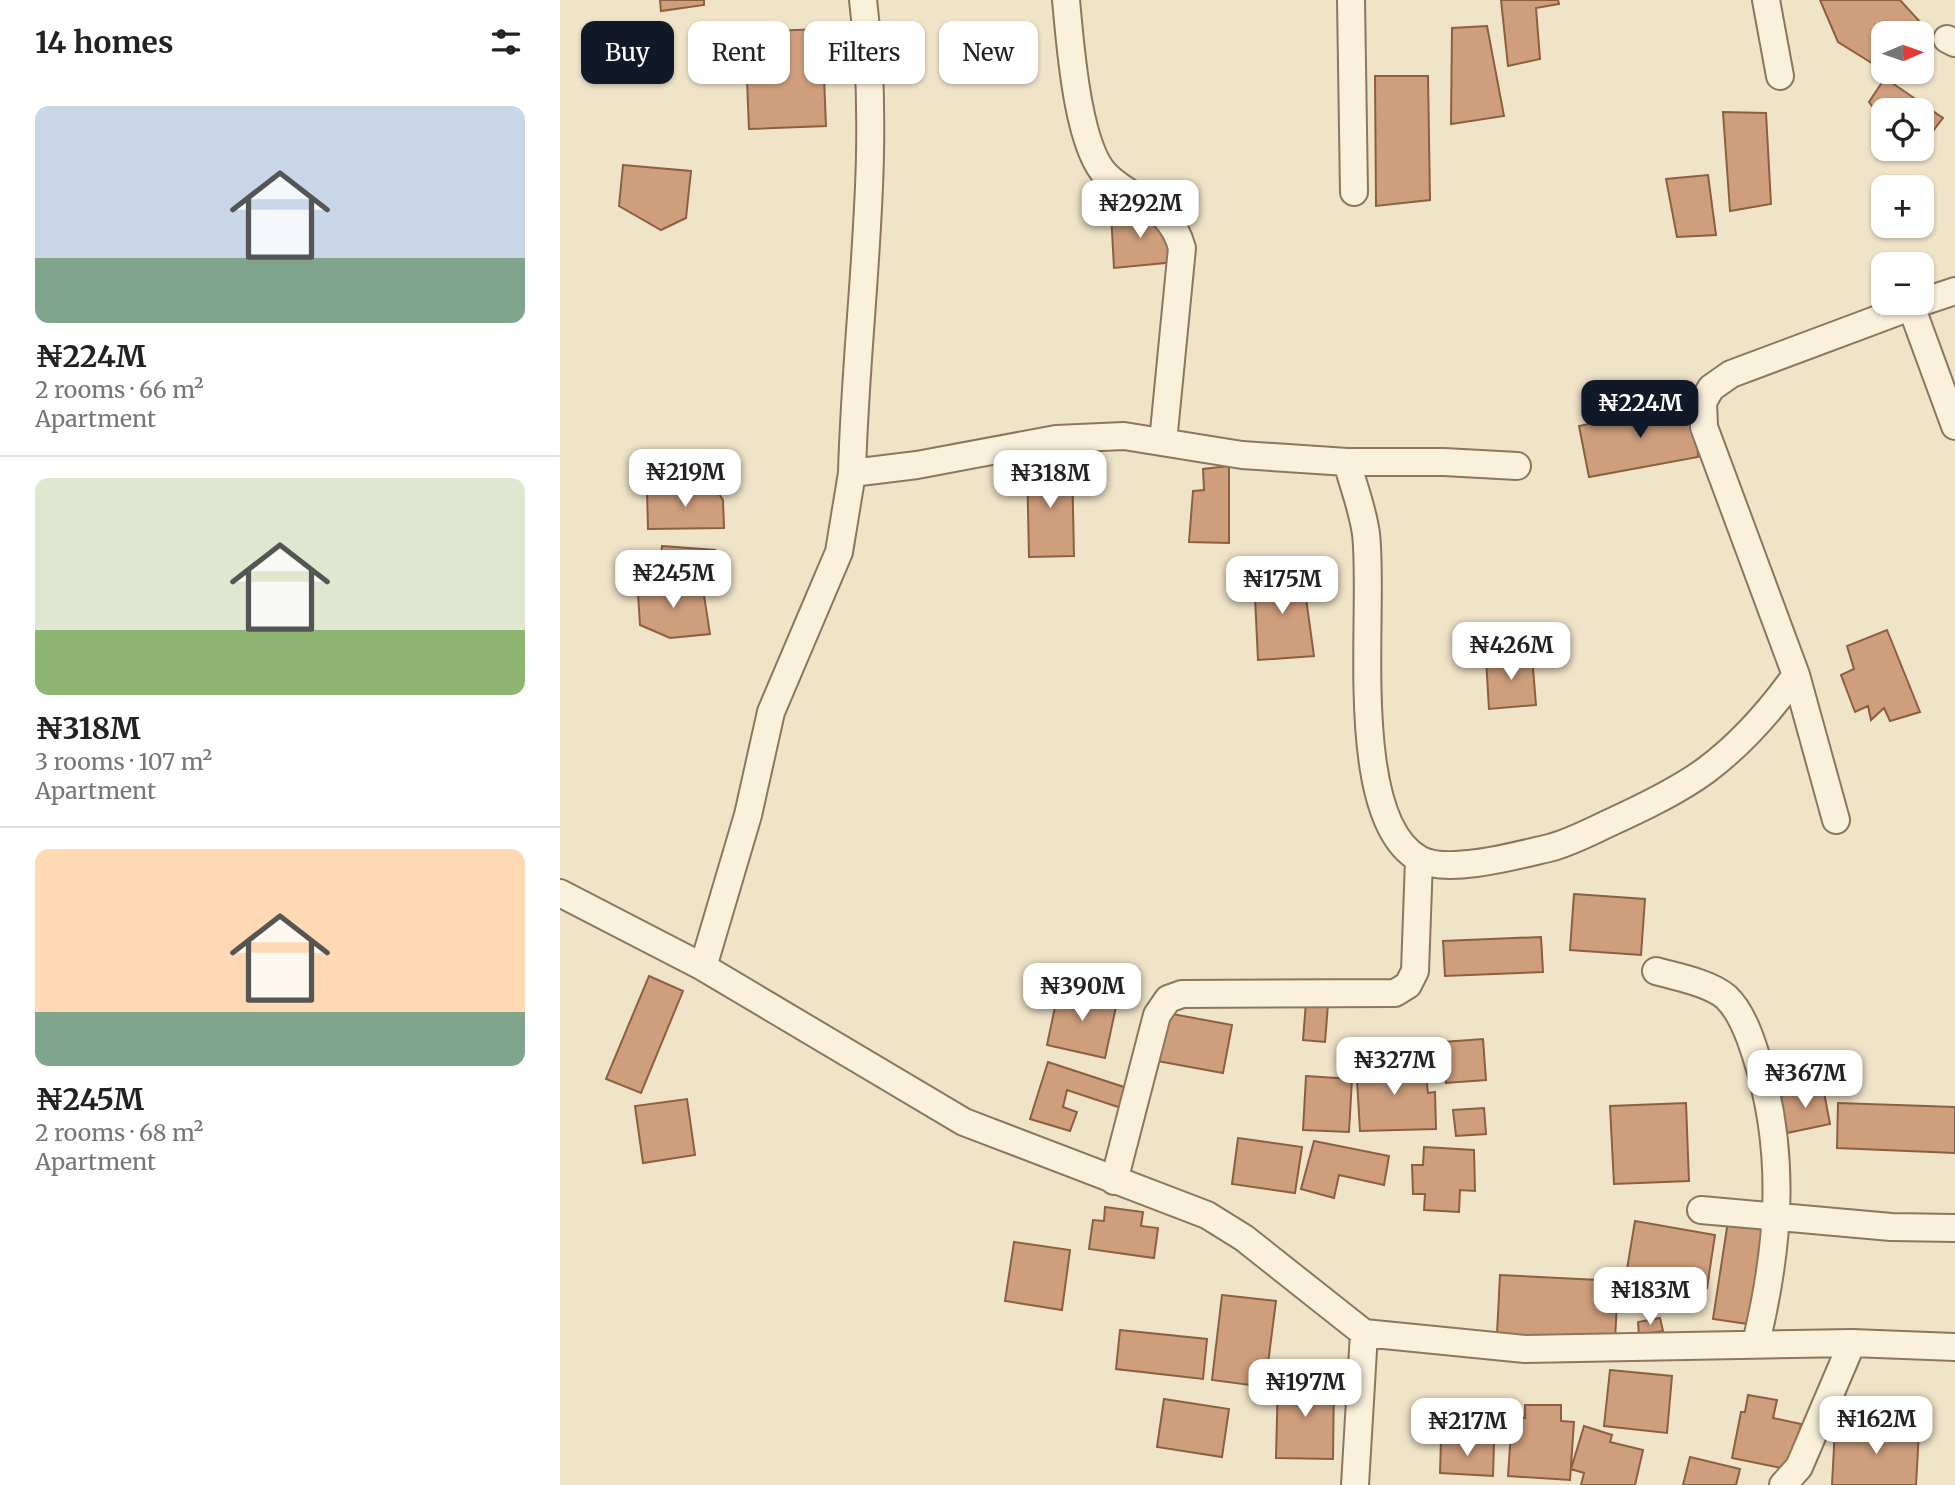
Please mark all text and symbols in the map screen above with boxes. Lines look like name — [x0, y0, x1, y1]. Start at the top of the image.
chip: Buy — [581, 21, 674, 84]
chip: Rent — [688, 21, 790, 84]
chip: Filters — [804, 21, 925, 84]
chip: New — [939, 21, 1038, 84]
north arrow — [1871, 21, 1934, 84]
map controls — [1871, 21, 1934, 315]
text: 14 homes — [35, 23, 173, 61]
icon: filters — [487, 23, 525, 61]
button: locate — [1871, 98, 1934, 161]
icon: home — [217, 152, 343, 278]
button: + — [1871, 175, 1934, 238]
pin: ₦292M — [1091, 180, 1189, 240]
text: ₦292M — [1098, 188, 1182, 217]
button: − — [1871, 252, 1934, 315]
text: ₦224M — [35, 337, 146, 375]
text: 2 rooms · 66 m² — [35, 375, 204, 404]
pin: ₦224M — [1591, 380, 1689, 440]
text: ₦224M — [1597, 388, 1683, 417]
text: Apartment — [35, 404, 156, 433]
pin: ₦219M — [636, 449, 734, 509]
pin: ₦318M — [1001, 450, 1099, 510]
text: ₦219M — [645, 457, 725, 486]
text: ₦318M — [1010, 458, 1090, 487]
icon: home — [217, 524, 343, 650]
pin: ₦245M — [624, 550, 722, 610]
pin: ₦175M — [1233, 556, 1331, 616]
text: ₦245M — [631, 558, 715, 587]
text: ₦175M — [1242, 564, 1322, 593]
pin: ₦426M — [1462, 622, 1560, 682]
text: ₦426M — [1468, 630, 1554, 659]
text: ₦318M — [35, 709, 141, 747]
text: 3 rooms · 107 m² — [35, 747, 212, 776]
text: Apartment — [35, 776, 156, 805]
icon: home — [217, 895, 343, 1021]
pin: ₦390M — [1033, 964, 1131, 1023]
text: ₦390M — [1039, 971, 1125, 1000]
pin: ₦327M — [1345, 1038, 1443, 1097]
text: ₦327M — [1352, 1045, 1436, 1074]
pin: ₦367M — [1756, 1050, 1854, 1110]
text: ₦367M — [1764, 1058, 1847, 1087]
text: ₦245M — [35, 1080, 144, 1118]
text: 2 rooms · 68 m² — [35, 1118, 203, 1147]
text: Apartment — [35, 1147, 156, 1176]
pin: ₦183M — [1601, 1268, 1699, 1327]
text: ₦183M — [1610, 1275, 1690, 1304]
pin: ₦197M — [1256, 1360, 1354, 1419]
text: ₦197M — [1265, 1367, 1346, 1396]
pin: ₦162M — [1827, 1396, 1925, 1456]
pin: ₦217M — [1418, 1398, 1516, 1458]
text: ₦162M — [1835, 1404, 1917, 1433]
text: ₦217M — [1427, 1406, 1507, 1435]

